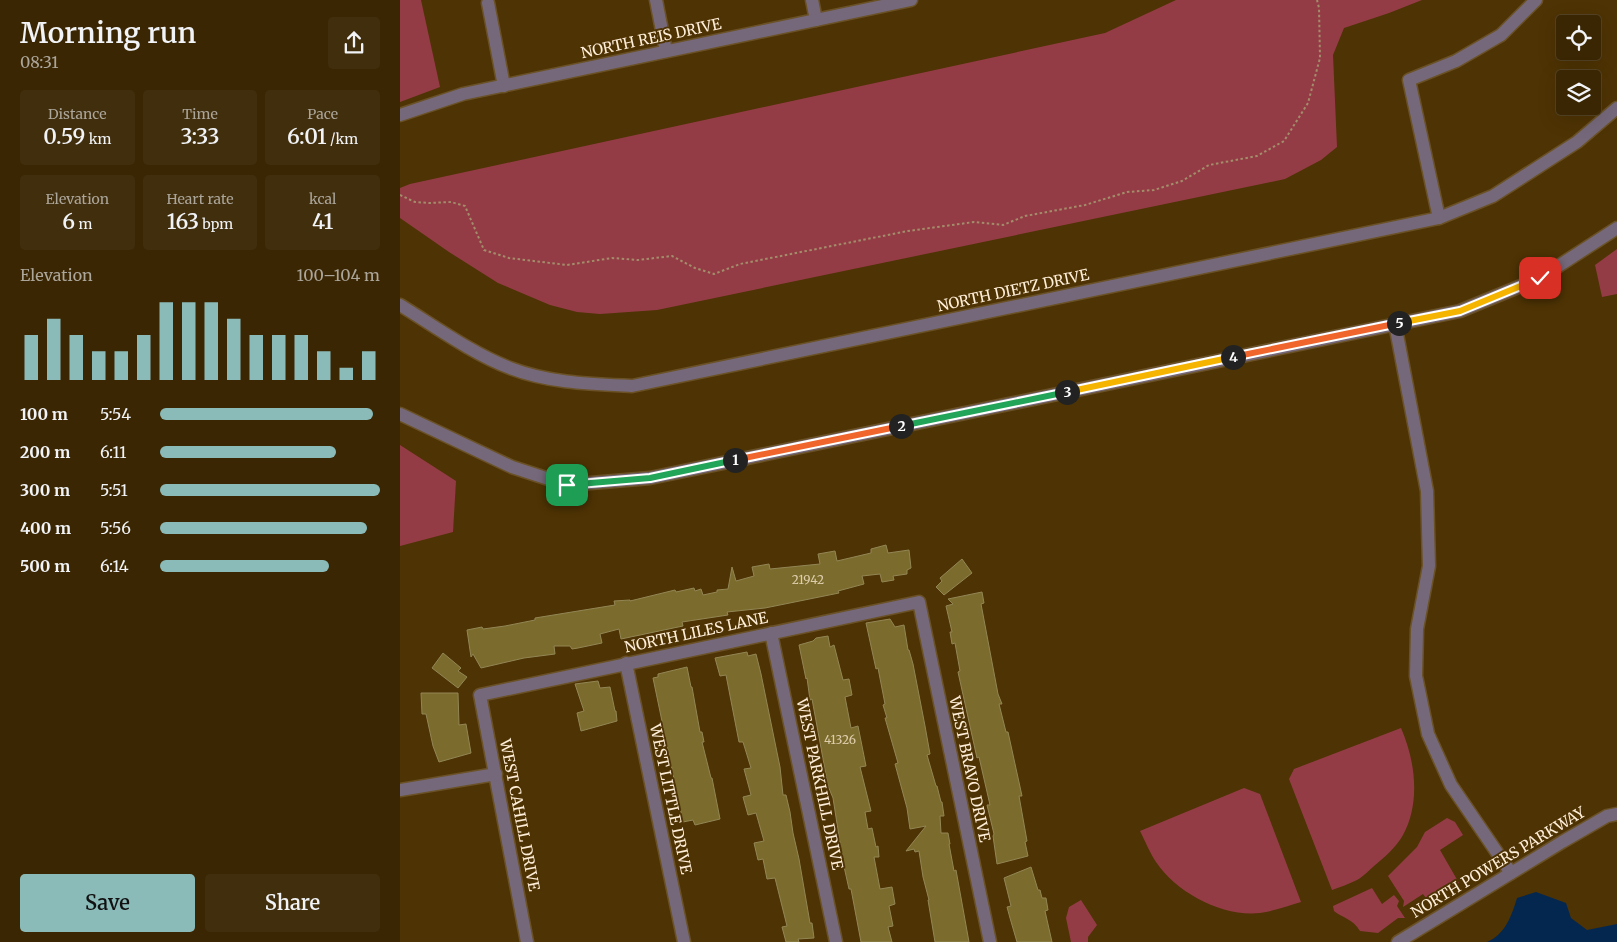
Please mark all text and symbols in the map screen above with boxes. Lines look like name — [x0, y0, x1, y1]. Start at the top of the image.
street label: NORTH REIS DRIVE — [579, 14, 723, 62]
text: Morning run — [20, 15, 196, 51]
map controls — [1556, 15, 1601, 115]
button: locate — [1556, 15, 1601, 60]
button: share — [328, 17, 380, 69]
text: 08:31 — [20, 52, 58, 72]
button: layers — [1556, 70, 1601, 115]
text: Distance — [48, 105, 107, 123]
text: Time — [182, 105, 218, 123]
text: Pace — [307, 105, 338, 123]
text: 0.59 — [43, 123, 85, 150]
text: 3:33 — [181, 123, 219, 150]
text: 6:01 — [287, 123, 327, 150]
text: km — [85, 130, 112, 148]
text: /km — [327, 130, 358, 148]
text: Elevation — [46, 190, 109, 208]
text: Heart rate — [166, 190, 233, 208]
text: kcal — [309, 190, 336, 208]
text: 6 — [62, 208, 75, 235]
text: 163 — [167, 208, 199, 235]
text: 41 — [312, 208, 333, 235]
text: m — [75, 215, 92, 233]
text: bpm — [199, 215, 233, 233]
pin — [1519, 257, 1561, 299]
icon: check — [1526, 264, 1554, 292]
text: Elevation — [20, 265, 93, 285]
text: 100–104 m — [297, 265, 380, 285]
street label: NORTH DIETZ DRIVE — [935, 265, 1091, 315]
pin: 5 — [1386, 310, 1412, 336]
text: 5 — [1395, 314, 1404, 332]
pin: 4 — [1220, 344, 1246, 370]
text: 4 — [1229, 348, 1238, 366]
pin: 3 — [1054, 380, 1080, 404]
text: 3 — [1063, 383, 1072, 401]
text: 100 m — [20, 404, 68, 424]
text: 5:54 — [100, 404, 131, 424]
pin: 2 — [888, 414, 914, 438]
text: 2 — [897, 417, 906, 435]
text: 200 m — [20, 442, 70, 462]
text: 6:11 — [100, 442, 126, 462]
pin: 1 — [722, 448, 748, 472]
text: 1 — [732, 451, 739, 469]
pin — [546, 464, 588, 506]
icon: arrive — [553, 471, 581, 499]
text: 300 m — [20, 480, 70, 500]
text: 5:51 — [100, 480, 128, 500]
text: 400 m — [20, 518, 71, 538]
text: 5:56 — [100, 518, 131, 538]
text: 500 m — [20, 556, 70, 576]
text: 6:14 — [100, 556, 129, 576]
house number: 21942 — [792, 572, 824, 587]
street label: NORTH LILES LANE — [623, 607, 770, 656]
street label: WEST BRAVO DRIVE — [945, 693, 995, 844]
street label: WEST PARKHILL DRIVE — [792, 696, 848, 872]
street label: WEST LITTLE DRIVE — [646, 721, 696, 876]
house number: 41326 — [824, 732, 856, 747]
street label: WEST CAHILL DRIVE — [496, 736, 544, 893]
street label: NORTH POWERS PARKWAY — [1407, 802, 1589, 922]
button: Save — [20, 874, 195, 932]
button: Share — [205, 874, 380, 932]

